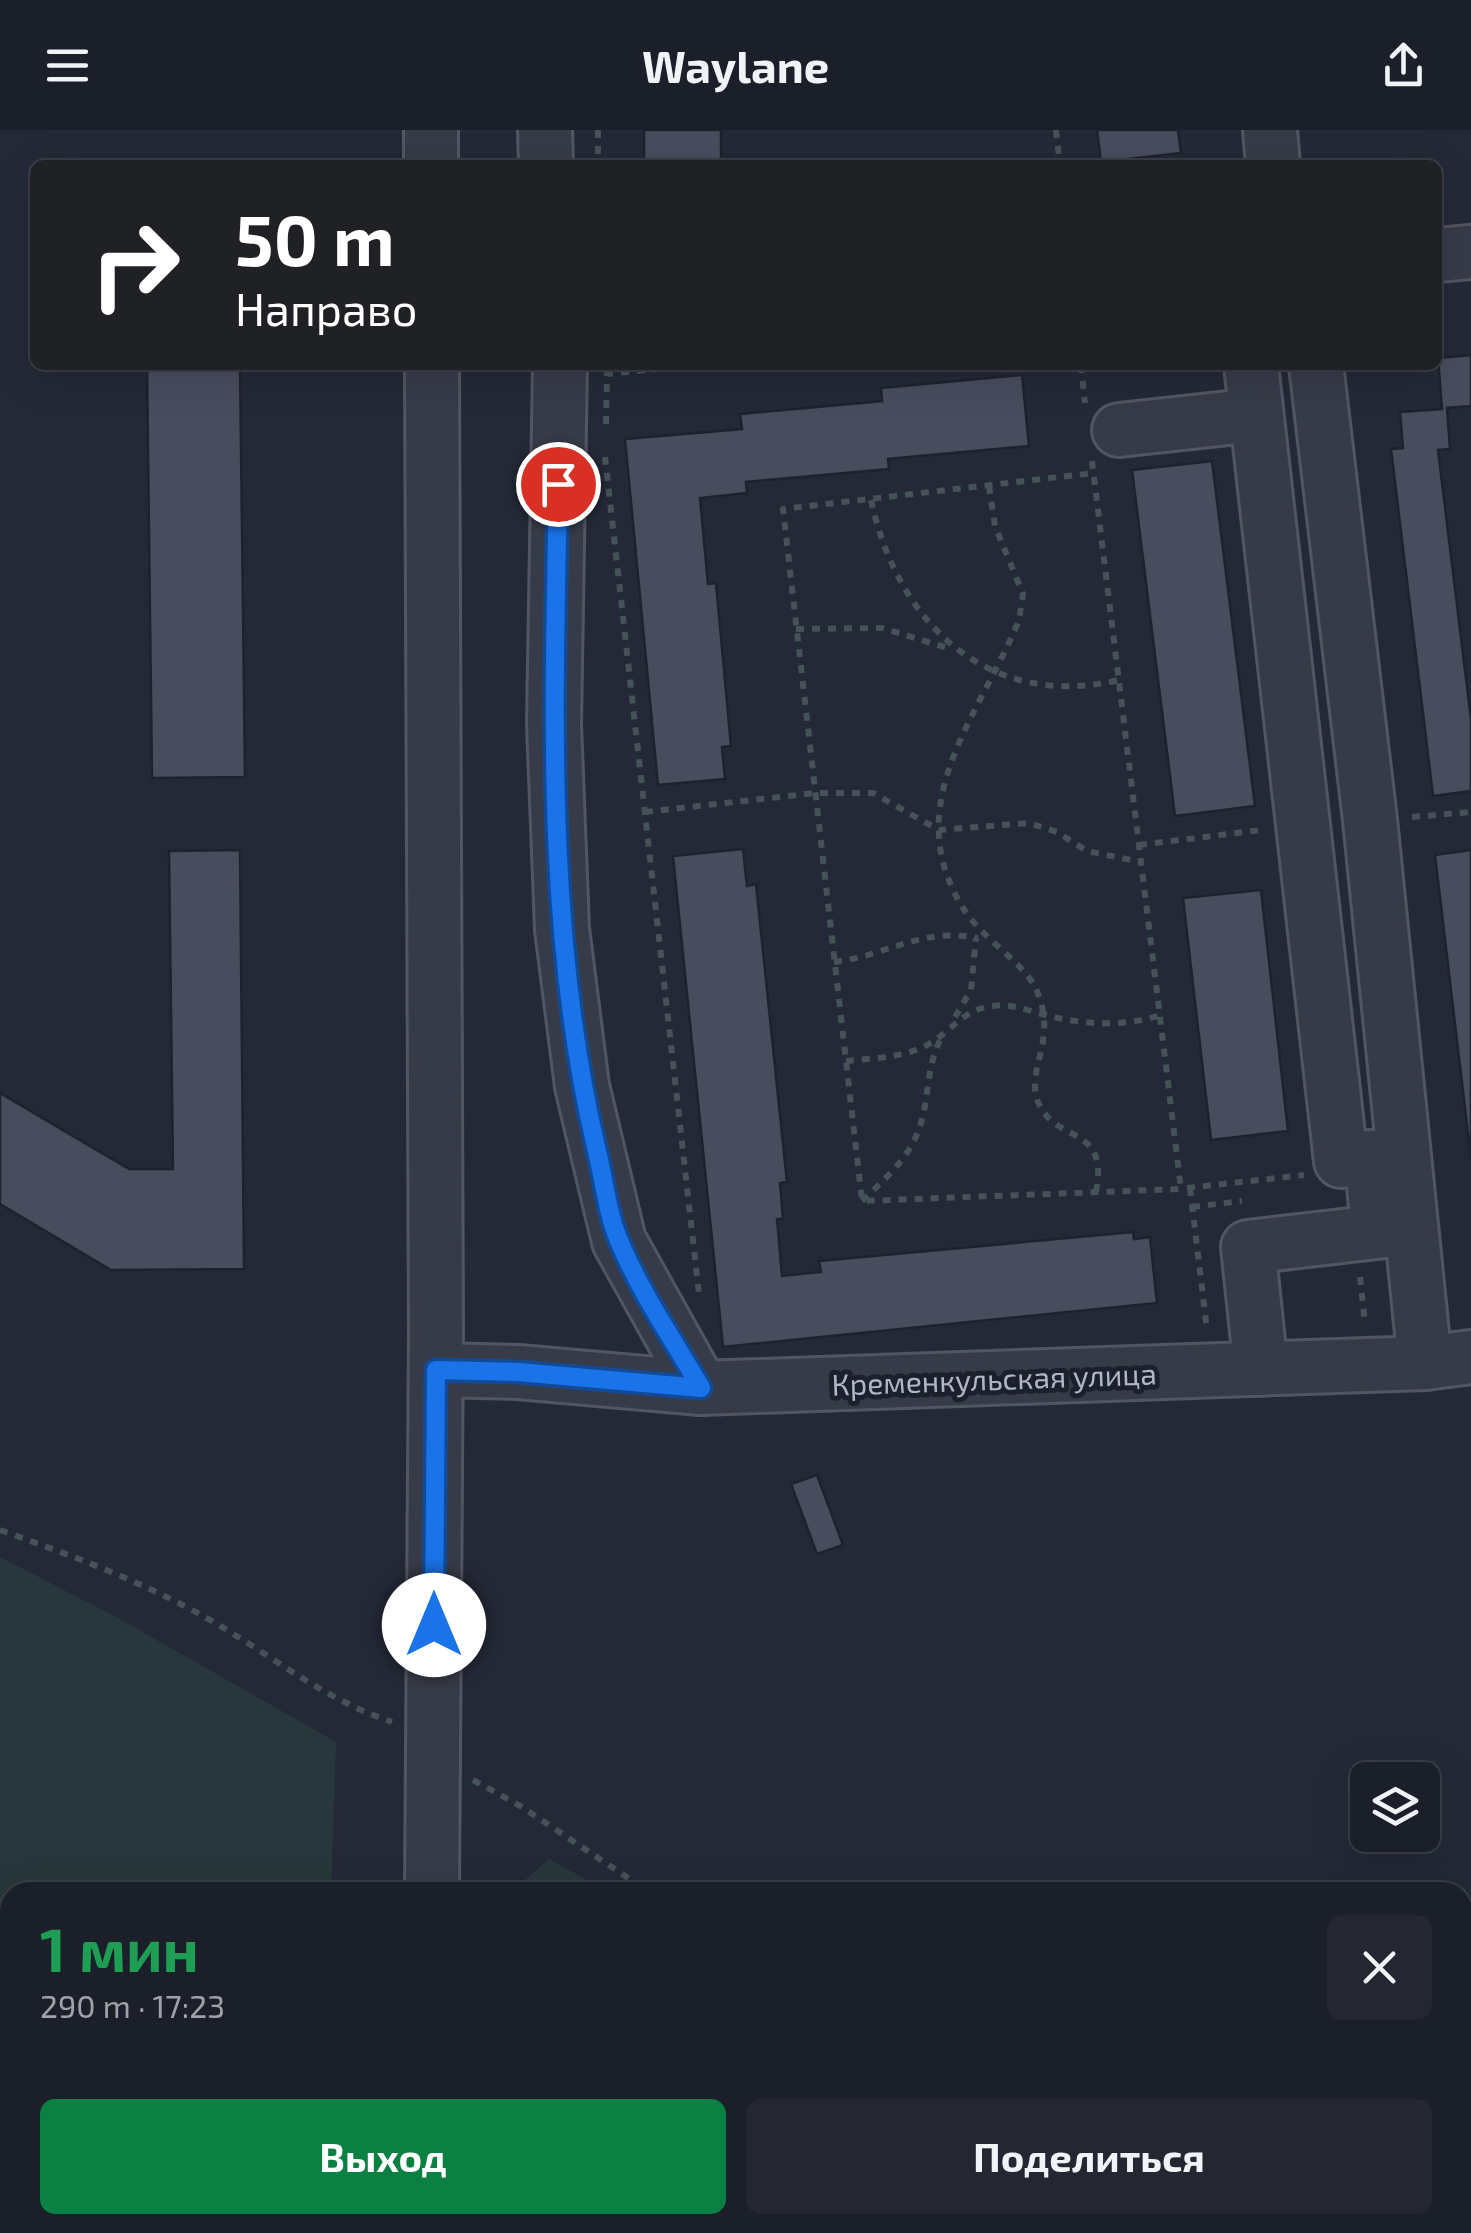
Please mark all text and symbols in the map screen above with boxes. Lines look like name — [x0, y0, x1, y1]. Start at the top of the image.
icon: menu — [40, 38, 95, 93]
text: Waylane — [642, 38, 829, 92]
icon: share — [1376, 38, 1431, 93]
text: 50 m — [235, 196, 395, 280]
icon: right — [70, 200, 200, 330]
text: Направо — [235, 281, 417, 335]
pin — [516, 442, 601, 527]
icon: arrive — [531, 457, 586, 512]
street label: Кременкульская улица — [831, 1354, 1157, 1403]
position arrow — [382, 1573, 486, 1677]
map controls — [1350, 1762, 1440, 1852]
button: layers — [1350, 1762, 1440, 1852]
text: 1 мин — [40, 1912, 199, 1984]
button: close — [1327, 1915, 1432, 2020]
text: 290 m · 17:23 — [40, 1986, 225, 2024]
button: Выход — [40, 2099, 726, 2214]
button: Поделиться — [746, 2099, 1432, 2214]

